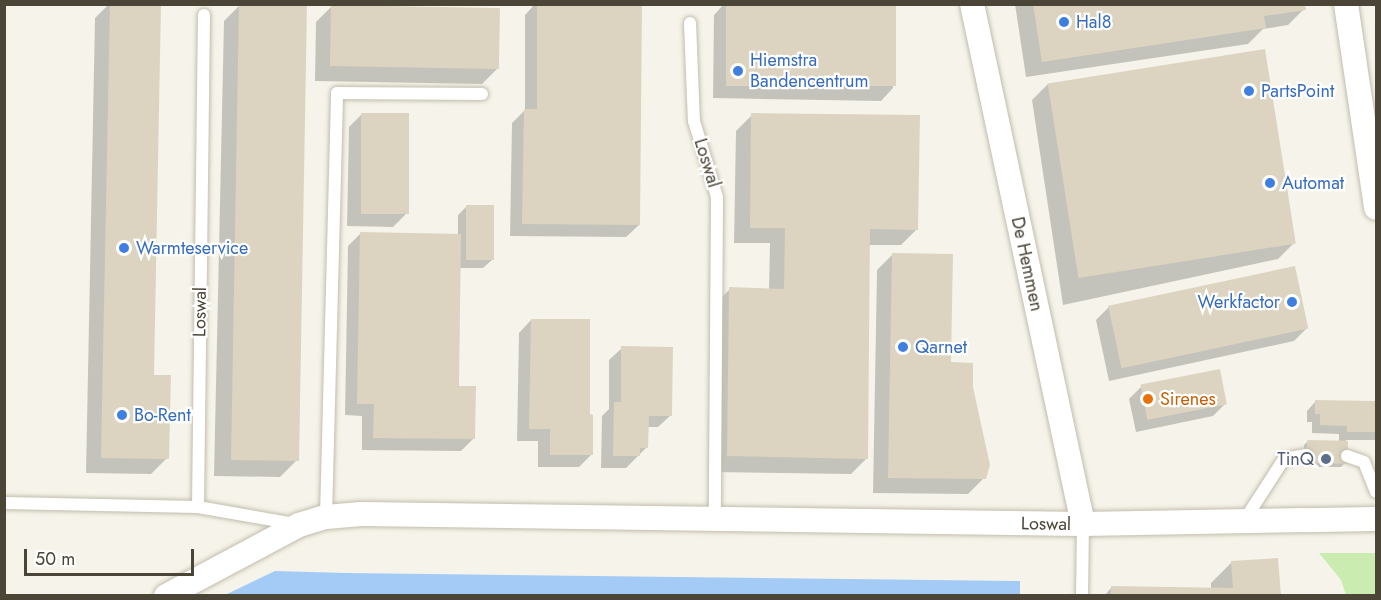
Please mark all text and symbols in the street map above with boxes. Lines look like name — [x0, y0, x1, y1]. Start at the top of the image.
place label: Hal8 — [1076, 11, 1111, 33]
marker: Hal8 — [1057, 15, 1071, 29]
place label: Hiemstra Bandencentrum — [750, 50, 868, 92]
marker: Hiemstra Bandencentrum — [731, 64, 745, 78]
place label: PartsPoint — [1261, 80, 1334, 102]
marker: PartsPoint — [1242, 84, 1256, 98]
street label: Loswal — [689, 136, 725, 190]
place label: Automat — [1282, 172, 1344, 194]
marker: Automat — [1263, 176, 1277, 190]
street label: De Hemmen — [1006, 215, 1048, 313]
place label: Warmteservice — [136, 237, 248, 259]
marker: Warmteservice — [117, 241, 131, 255]
street label: Loswal — [189, 287, 211, 337]
place label: Werkfactor — [1198, 291, 1280, 313]
marker: Werkfactor — [1285, 295, 1299, 309]
place label: Qarnet — [915, 336, 967, 358]
marker: Qarnet — [896, 340, 910, 354]
place label: Sirenes — [1160, 388, 1216, 410]
marker: Sirenes — [1141, 392, 1155, 406]
place label: Bo-Rent — [134, 404, 191, 426]
marker: Bo-Rent — [115, 408, 129, 422]
place label: TinQ — [1277, 448, 1314, 470]
marker: TinQ — [1319, 452, 1333, 466]
street label: Loswal — [1021, 513, 1071, 535]
scale bar — [27, 537, 196, 575]
text: 50 m — [35, 546, 75, 572]

